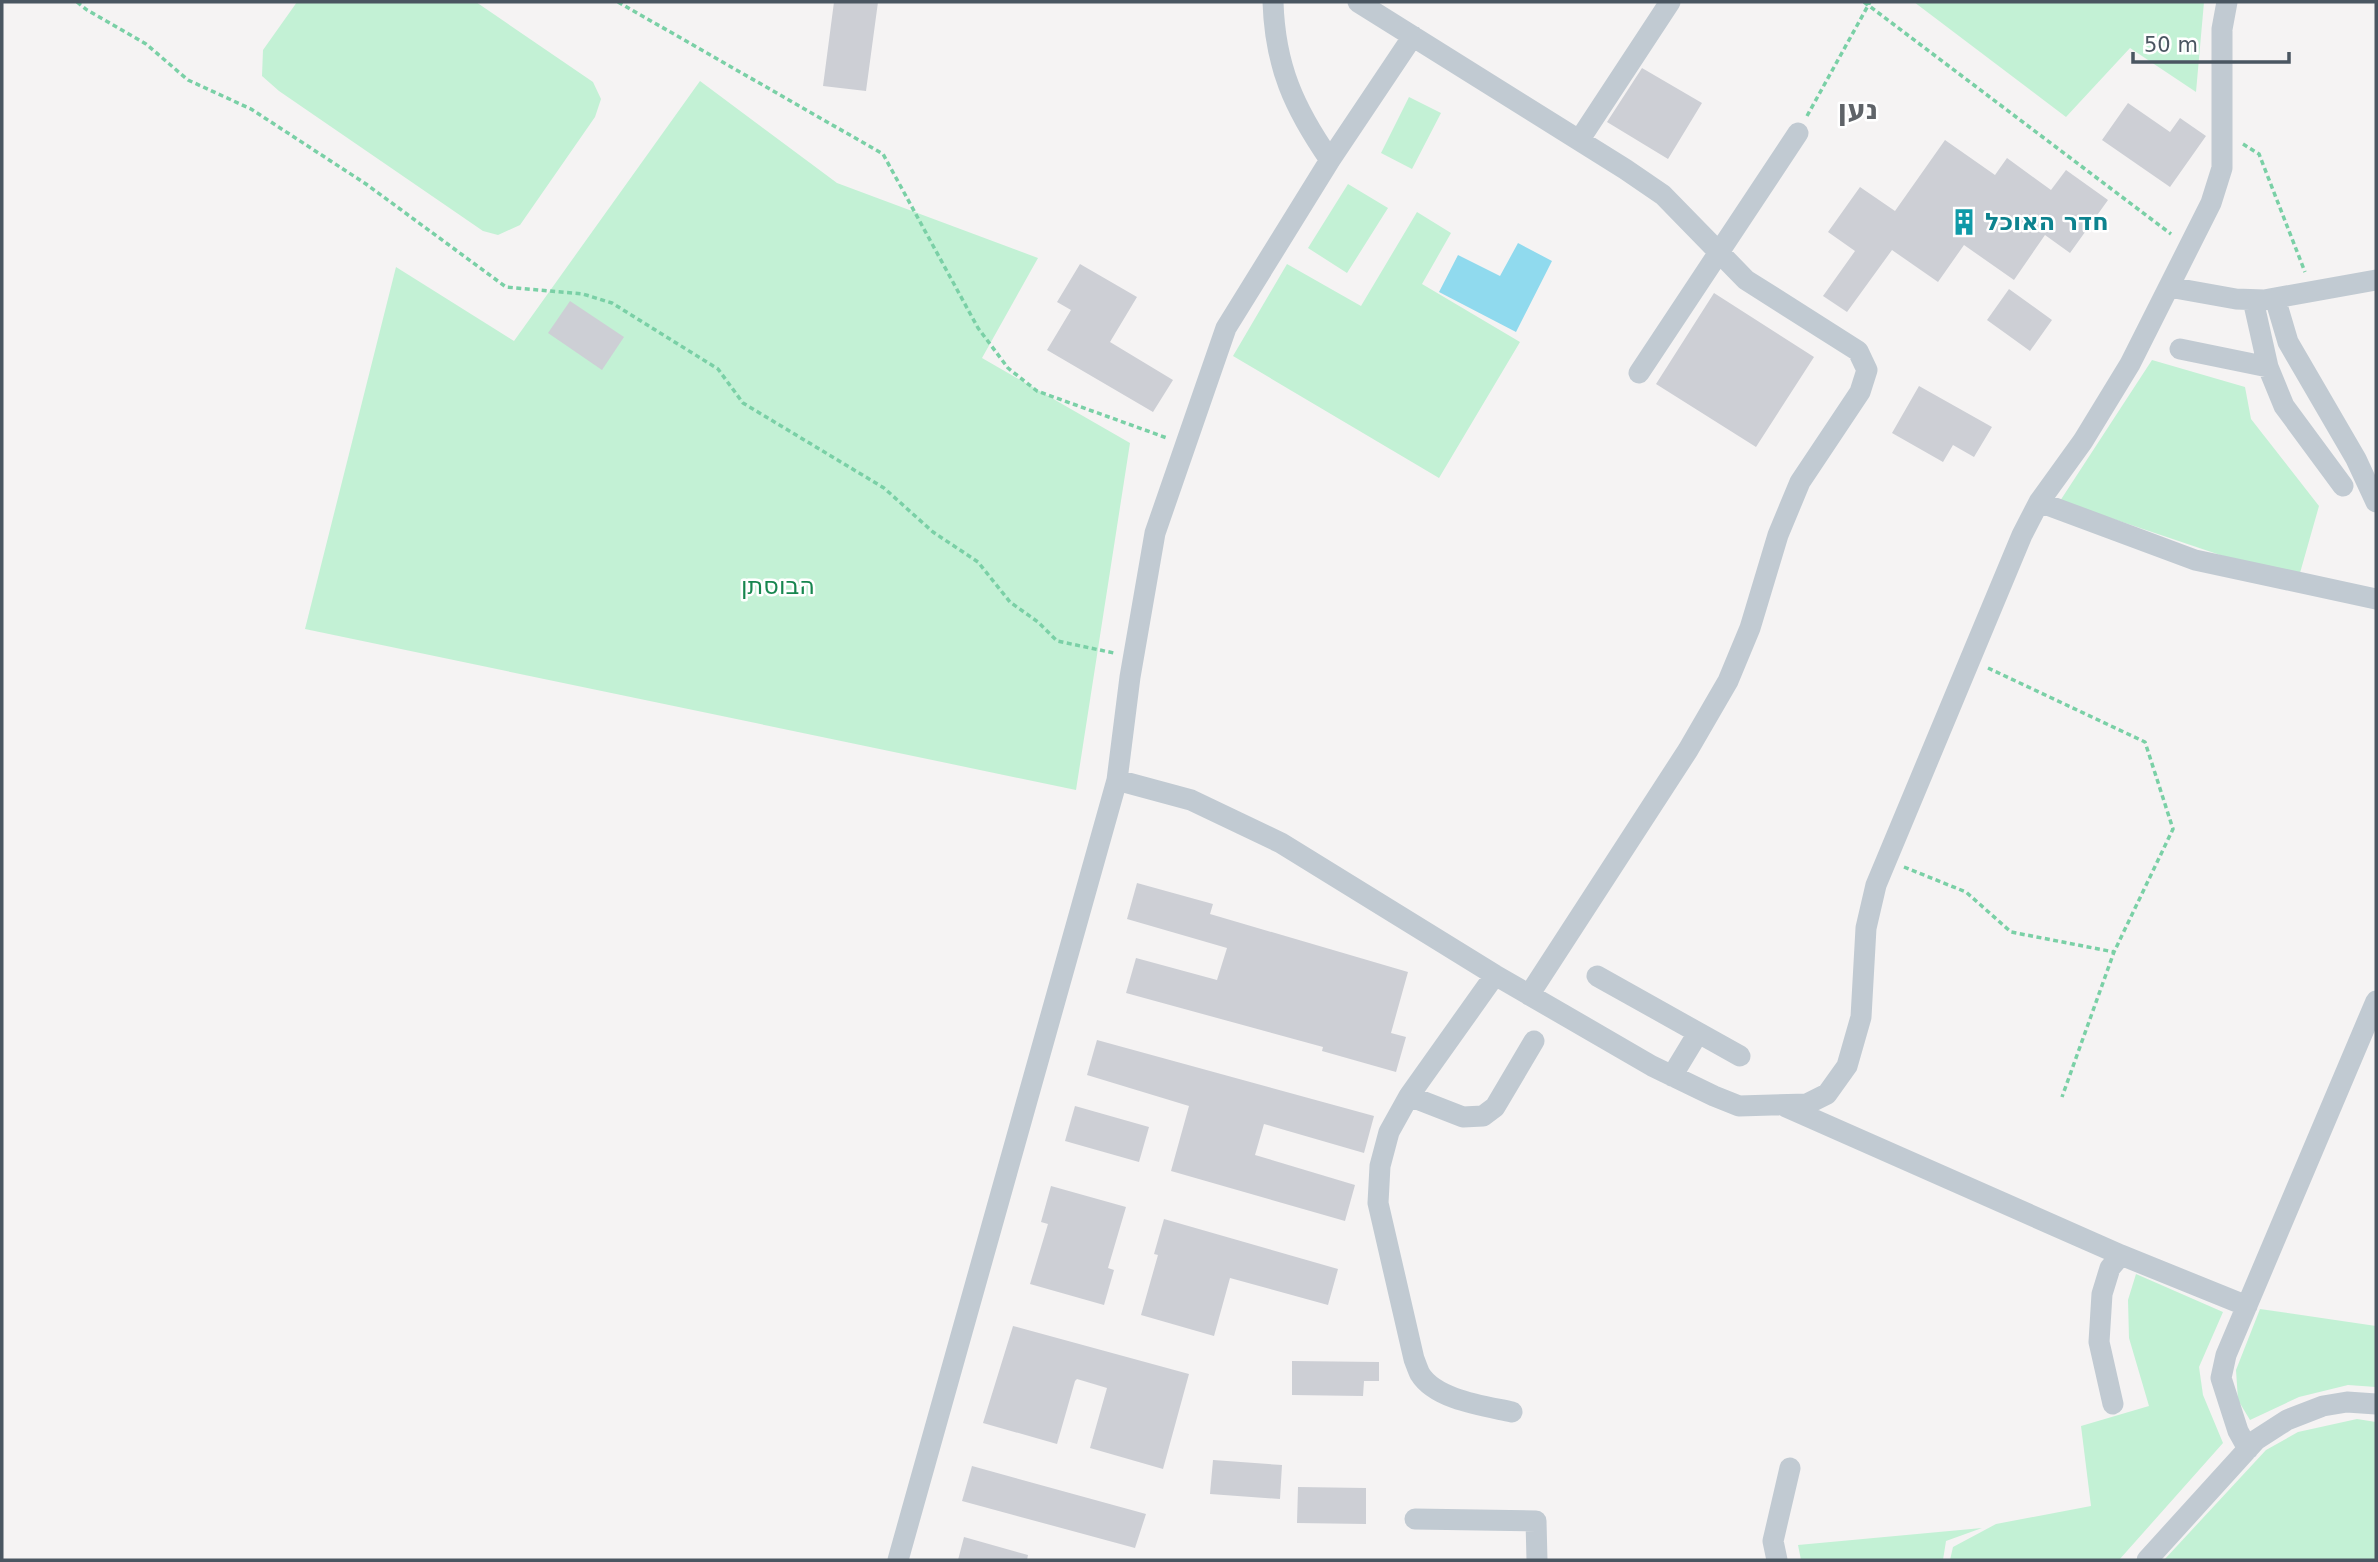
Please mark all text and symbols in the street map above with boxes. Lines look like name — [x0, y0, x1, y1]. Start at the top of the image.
scale bar — [2133, 21, 2289, 65]
text: 50 m — [2144, 33, 2198, 57]
district label: נען — [1838, 93, 1878, 126]
building icon: חדר האוכל — [1949, 207, 1979, 237]
place label: חדר האוכל — [1985, 208, 2109, 236]
park label: הבוסתן — [741, 572, 815, 600]

